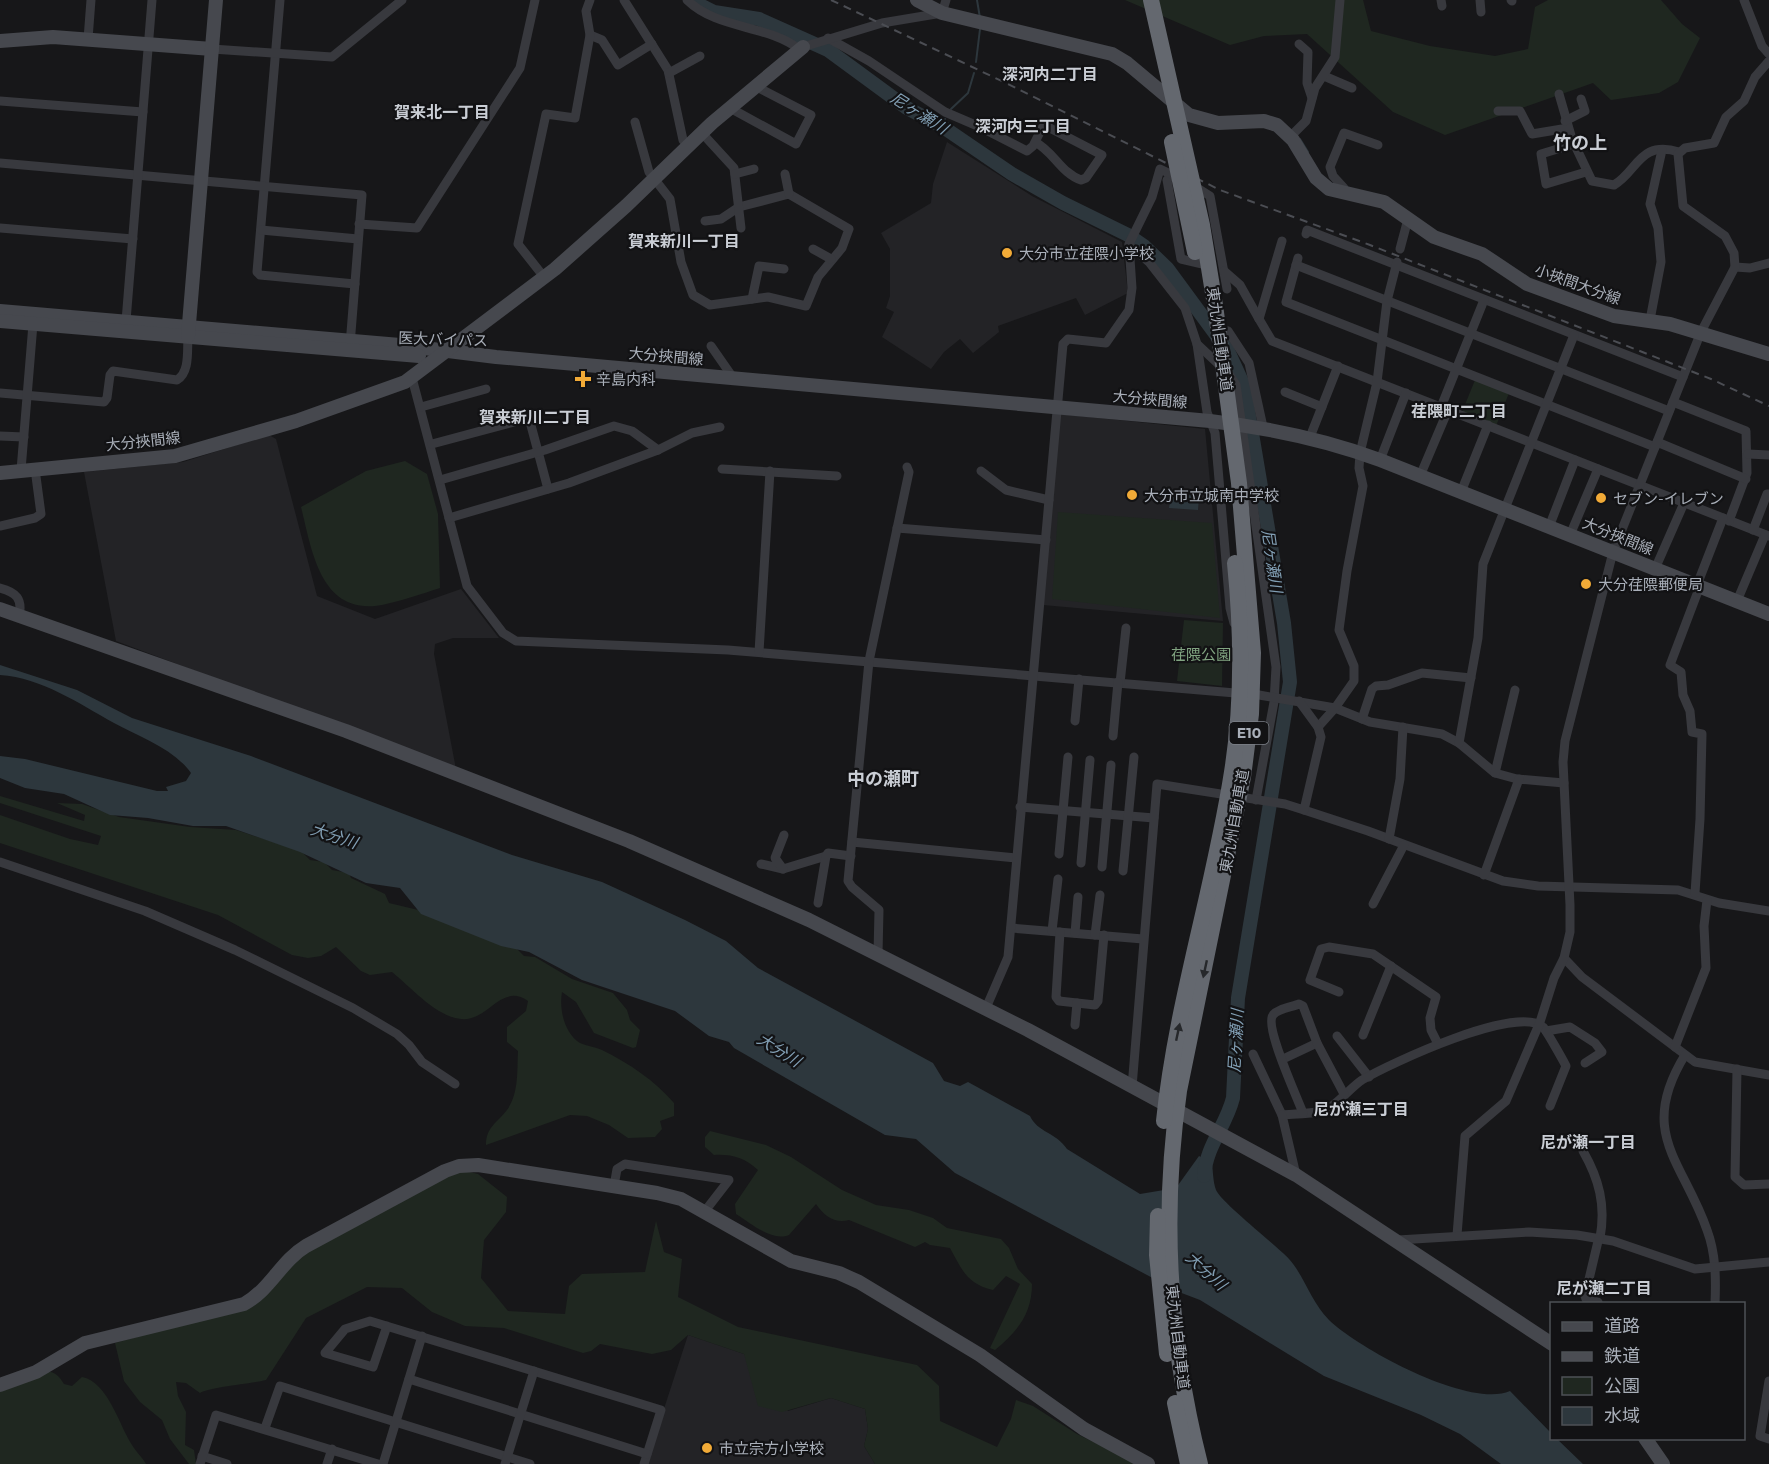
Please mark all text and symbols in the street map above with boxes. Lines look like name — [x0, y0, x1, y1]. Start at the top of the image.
district label: 深河内二丁目 — [1002, 65, 1098, 84]
water label: 尼ヶ瀬川 — [887, 88, 953, 139]
district label: 賀来北一丁目 — [394, 103, 490, 122]
district label: 深河内三丁目 — [975, 117, 1071, 136]
district label: 竹の上 — [1553, 132, 1607, 154]
district label: 賀来新川一丁目 — [628, 232, 740, 251]
place label: 大分市立荏隈小学校 — [1019, 244, 1154, 263]
marker: 大分市立荏隈小学校 — [1000, 246, 1014, 260]
street label: 小挾間大分線 — [1532, 260, 1624, 308]
street label: 東九州自動車道 — [1203, 286, 1237, 392]
street label: 医大バイパス — [398, 328, 488, 350]
street label: 大分挾間線 — [628, 343, 704, 369]
marker: 辛島内科 — [574, 370, 592, 388]
place label: 辛島内科 — [596, 370, 656, 389]
street label: 大分挾間線 — [1112, 386, 1188, 412]
district label: 荏隈町二丁目 — [1411, 402, 1507, 421]
district label: 賀来新川二丁目 — [479, 408, 591, 427]
street label: 大分挾間線 — [105, 428, 181, 454]
place label: 大分市立城南中学校 — [1144, 486, 1279, 505]
marker: 大分市立城南中学校 — [1125, 488, 1139, 502]
place label: セブン-イレブン — [1613, 489, 1724, 508]
marker: セブン-イレブン — [1594, 491, 1608, 505]
street label: 大分挾間線 — [1580, 513, 1656, 559]
water label: 尼ヶ瀬川 — [1258, 528, 1286, 596]
place label: 大分荏隈郵便局 — [1598, 575, 1703, 594]
marker: 大分荏隈郵便局 — [1579, 577, 1593, 591]
park label: 荏隈公園 — [1171, 645, 1231, 664]
road number: E10 — [1230, 722, 1268, 744]
district label: 中の瀬町 — [847, 768, 919, 790]
street label: 東九州自動車道 — [1216, 768, 1252, 874]
water label: 大分川 — [308, 820, 362, 853]
one-way arrow — [1200, 960, 1209, 979]
water label: 尼ヶ瀬川 — [1225, 1007, 1247, 1073]
one-way arrow — [1174, 1022, 1183, 1041]
water label: 大分川 — [754, 1029, 806, 1072]
district label: 尼が瀬三丁目 — [1313, 1100, 1409, 1119]
district label: 尼が瀬一丁目 — [1540, 1133, 1636, 1152]
water label: 大分川 — [1182, 1248, 1232, 1295]
district label: 尼が瀬二丁目 — [1556, 1279, 1652, 1298]
street label: 東九州自動車道 — [1162, 1284, 1194, 1390]
legend — [1550, 1302, 1745, 1440]
text: 道路 — [1604, 1315, 1640, 1337]
text: 鉄道 — [1604, 1345, 1640, 1367]
text: 公園 — [1604, 1375, 1640, 1397]
text: 水域 — [1604, 1405, 1640, 1427]
place label: 市立宗方小学校 — [719, 1439, 824, 1458]
marker: 市立宗方小学校 — [700, 1441, 714, 1455]

